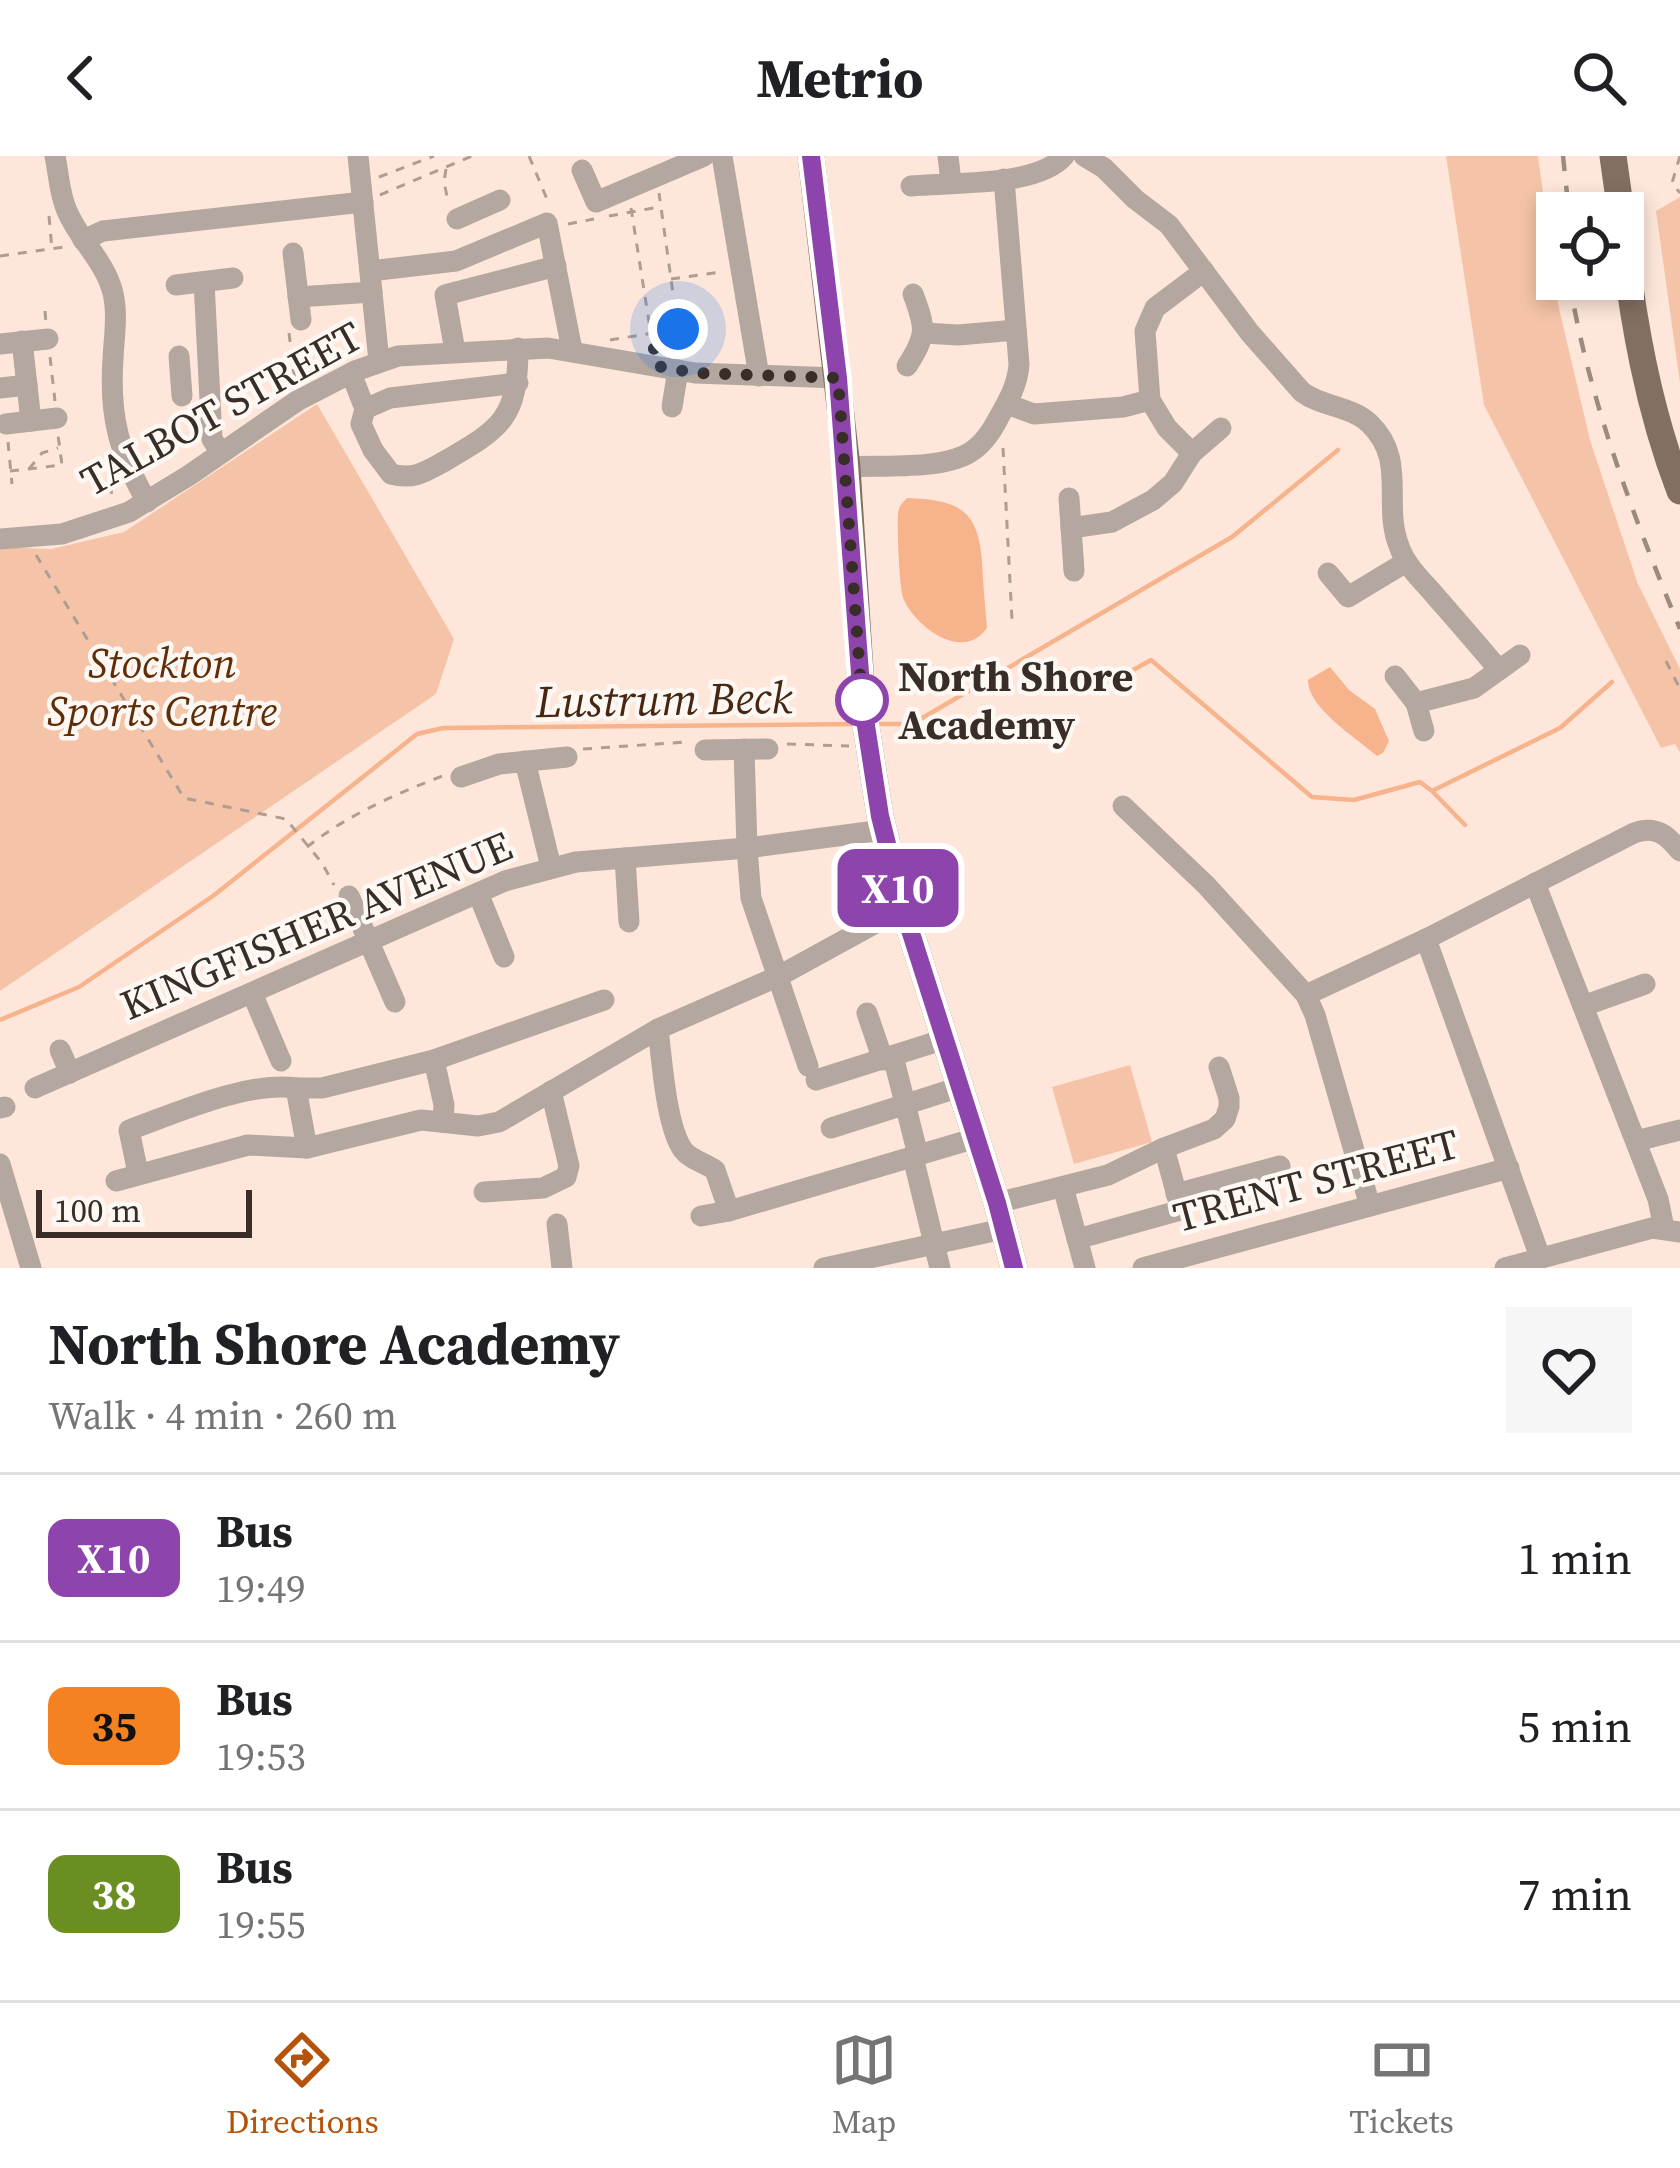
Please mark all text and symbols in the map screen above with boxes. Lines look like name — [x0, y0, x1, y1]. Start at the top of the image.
text: Metrio — [756, 41, 924, 115]
icon: back — [48, 45, 114, 111]
icon: search — [1566, 45, 1632, 111]
map controls — [1536, 192, 1644, 300]
button: locate — [1536, 192, 1644, 300]
your location — [648, 299, 708, 359]
street label: TALBOT STREET — [70, 307, 372, 509]
park label: Stockton Sports Centre — [47, 634, 277, 740]
place label: North Shore Academy — [898, 647, 1133, 753]
water label: Lustrum Beck — [534, 666, 794, 732]
marker: North Shore Academy — [837, 675, 887, 725]
street label: KINGFISHER AVENUE — [111, 816, 521, 1034]
line badge: X10 — [829, 849, 967, 927]
text: X10 — [862, 859, 935, 917]
street label: TRENT STREET — [1167, 1114, 1465, 1246]
scale bar — [36, 1184, 252, 1237]
text: 100 m — [54, 1188, 141, 1233]
text: North Shore Academy — [48, 1305, 620, 1383]
button: heart — [1506, 1307, 1632, 1433]
text: Walk · 4 min · 260 m — [48, 1389, 397, 1442]
text: Bus — [216, 1500, 293, 1562]
text: 1 min — [1518, 1527, 1632, 1589]
text: X10 — [78, 1529, 151, 1587]
text: 19:49 — [216, 1562, 306, 1615]
text: Bus — [216, 1668, 293, 1730]
text: 5 min — [1518, 1695, 1632, 1757]
text: 35 — [91, 1697, 137, 1755]
text: 19:53 — [216, 1730, 306, 1783]
text: Bus — [216, 1836, 293, 1898]
text: 7 min — [1518, 1863, 1632, 1925]
text: 38 — [91, 1865, 137, 1923]
text: 19:55 — [216, 1898, 306, 1951]
tab: Directions — [226, 2027, 379, 2144]
tab: Map — [831, 2027, 897, 2144]
tab: Tickets — [1349, 2027, 1454, 2144]

